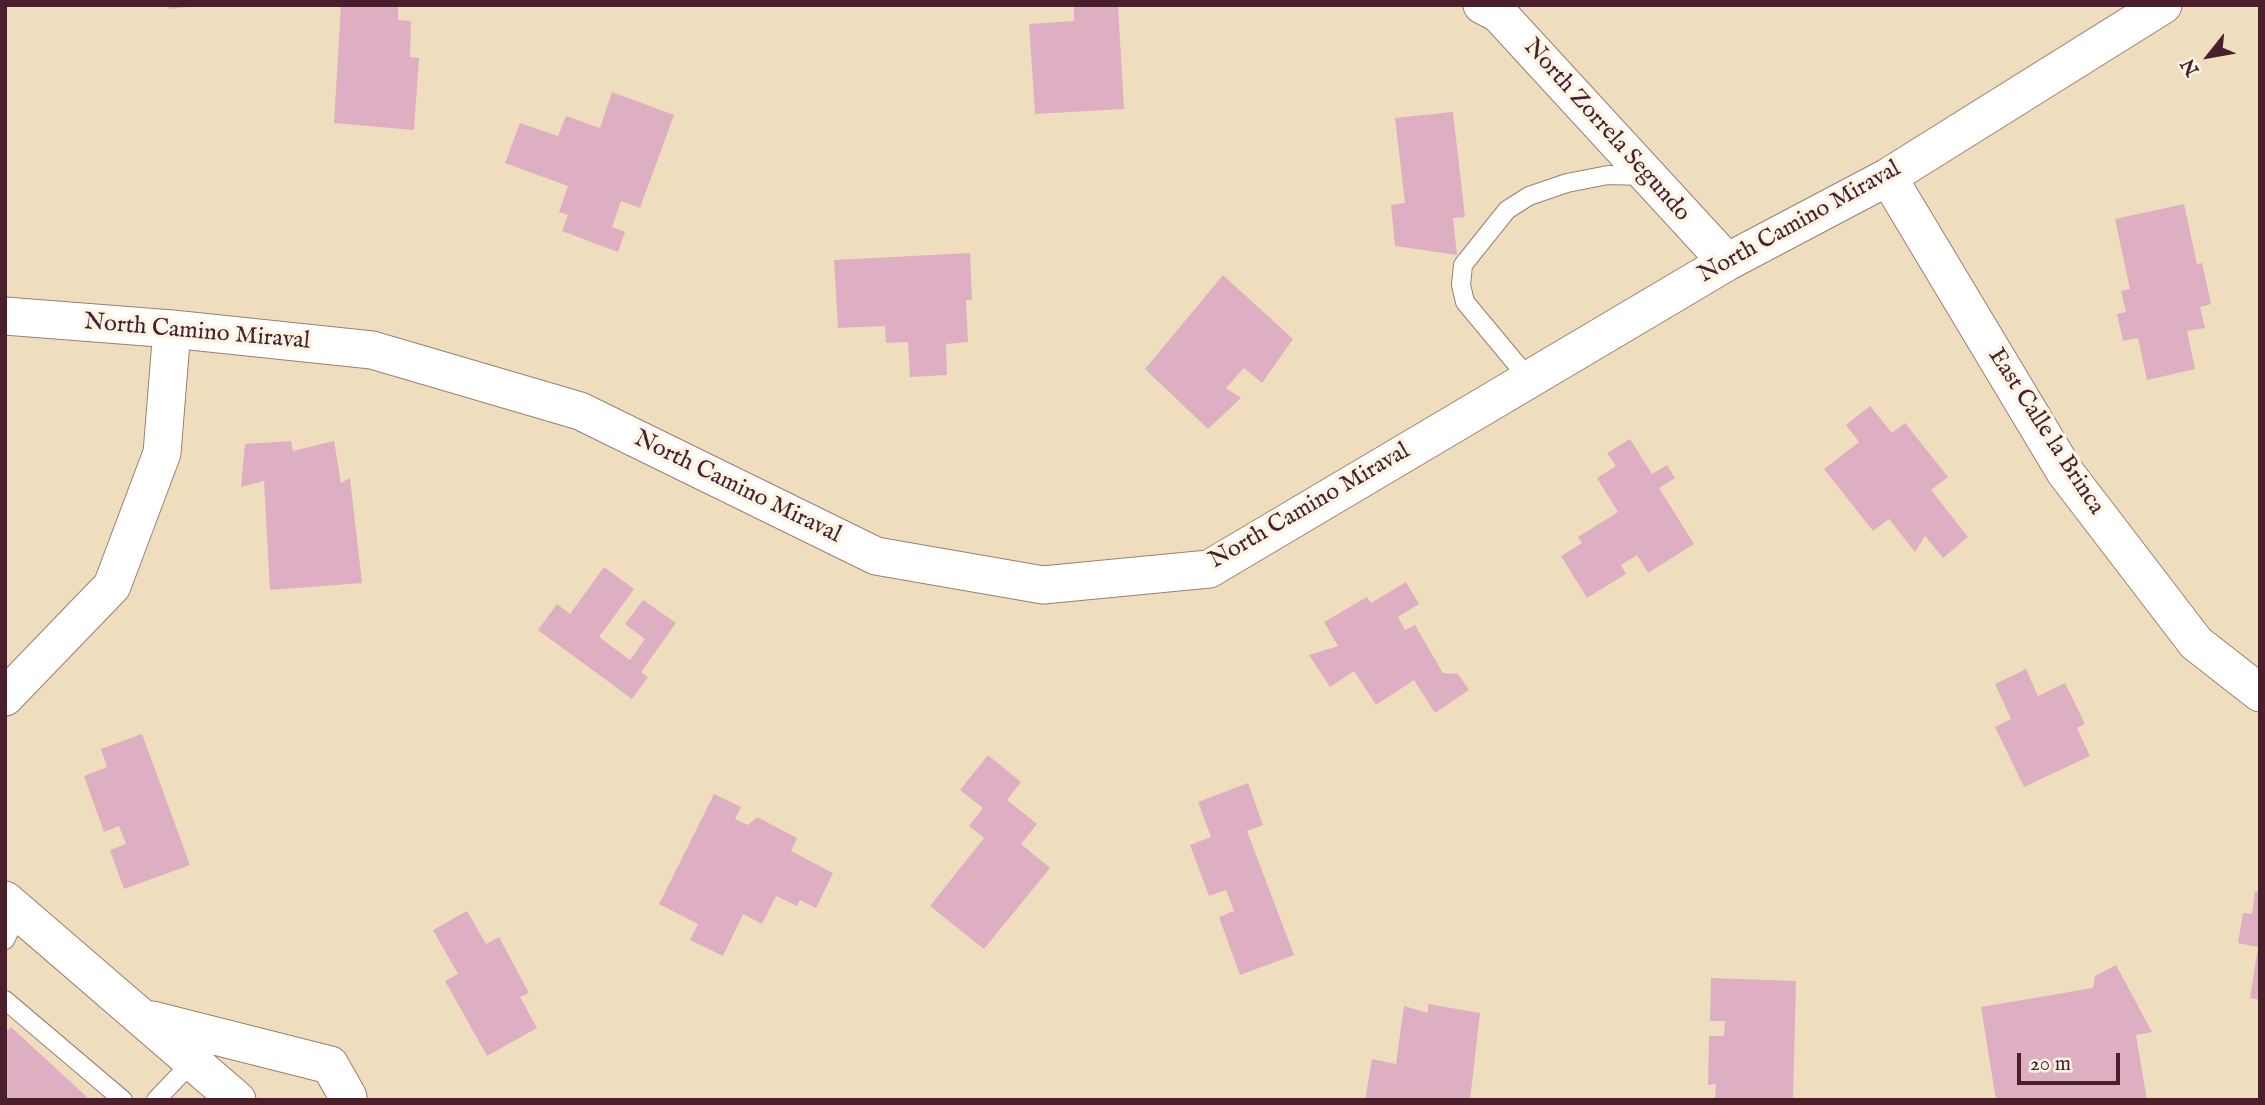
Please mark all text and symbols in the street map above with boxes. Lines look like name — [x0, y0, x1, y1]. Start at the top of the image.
north arrow — [2174, 21, 2244, 91]
street label: North Zorrela Segundo — [1516, 34, 1696, 228]
text: N — [2176, 54, 2206, 80]
street label: North Camino Miraval — [1694, 155, 1906, 291]
street label: North Camino Miraval — [83, 309, 311, 357]
street label: East Calle la Brinca — [1981, 343, 2109, 521]
street label: North Camino Miraval — [629, 425, 845, 551]
street label: North Camino Miraval — [1205, 438, 1415, 576]
scale bar — [2020, 1038, 2123, 1082]
text: 20 m — [2030, 1051, 2071, 1078]

